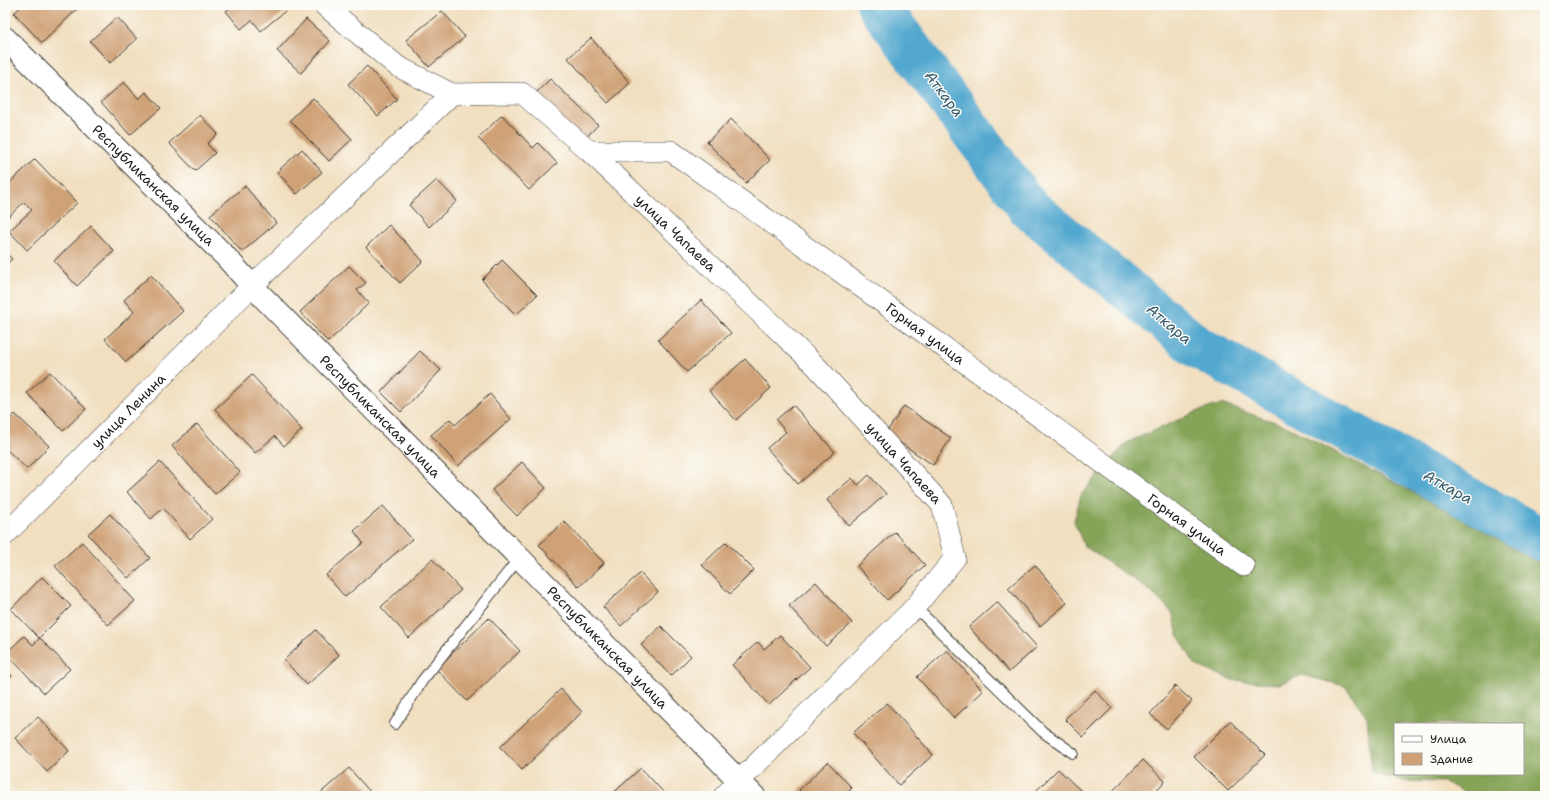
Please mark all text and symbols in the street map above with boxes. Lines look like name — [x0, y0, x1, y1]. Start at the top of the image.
water label: Аткара — [920, 67, 968, 121]
street label: Республиканская улица — [88, 121, 219, 250]
street label: улица Чапаева — [631, 191, 720, 276]
street label: Горная улица — [882, 299, 969, 369]
water label: Аткара — [1142, 299, 1196, 349]
street label: Республиканская улица — [316, 351, 445, 482]
street label: улица Ленина — [87, 369, 169, 452]
street label: улица Чапаева — [862, 418, 946, 508]
water label: Аткара — [1420, 465, 1476, 509]
street label: Горная улица — [1144, 490, 1230, 559]
street label: Республиканская улица — [543, 582, 672, 713]
legend — [1394, 723, 1524, 775]
text: Улица — [1430, 731, 1467, 747]
text: Здание — [1430, 751, 1474, 767]

